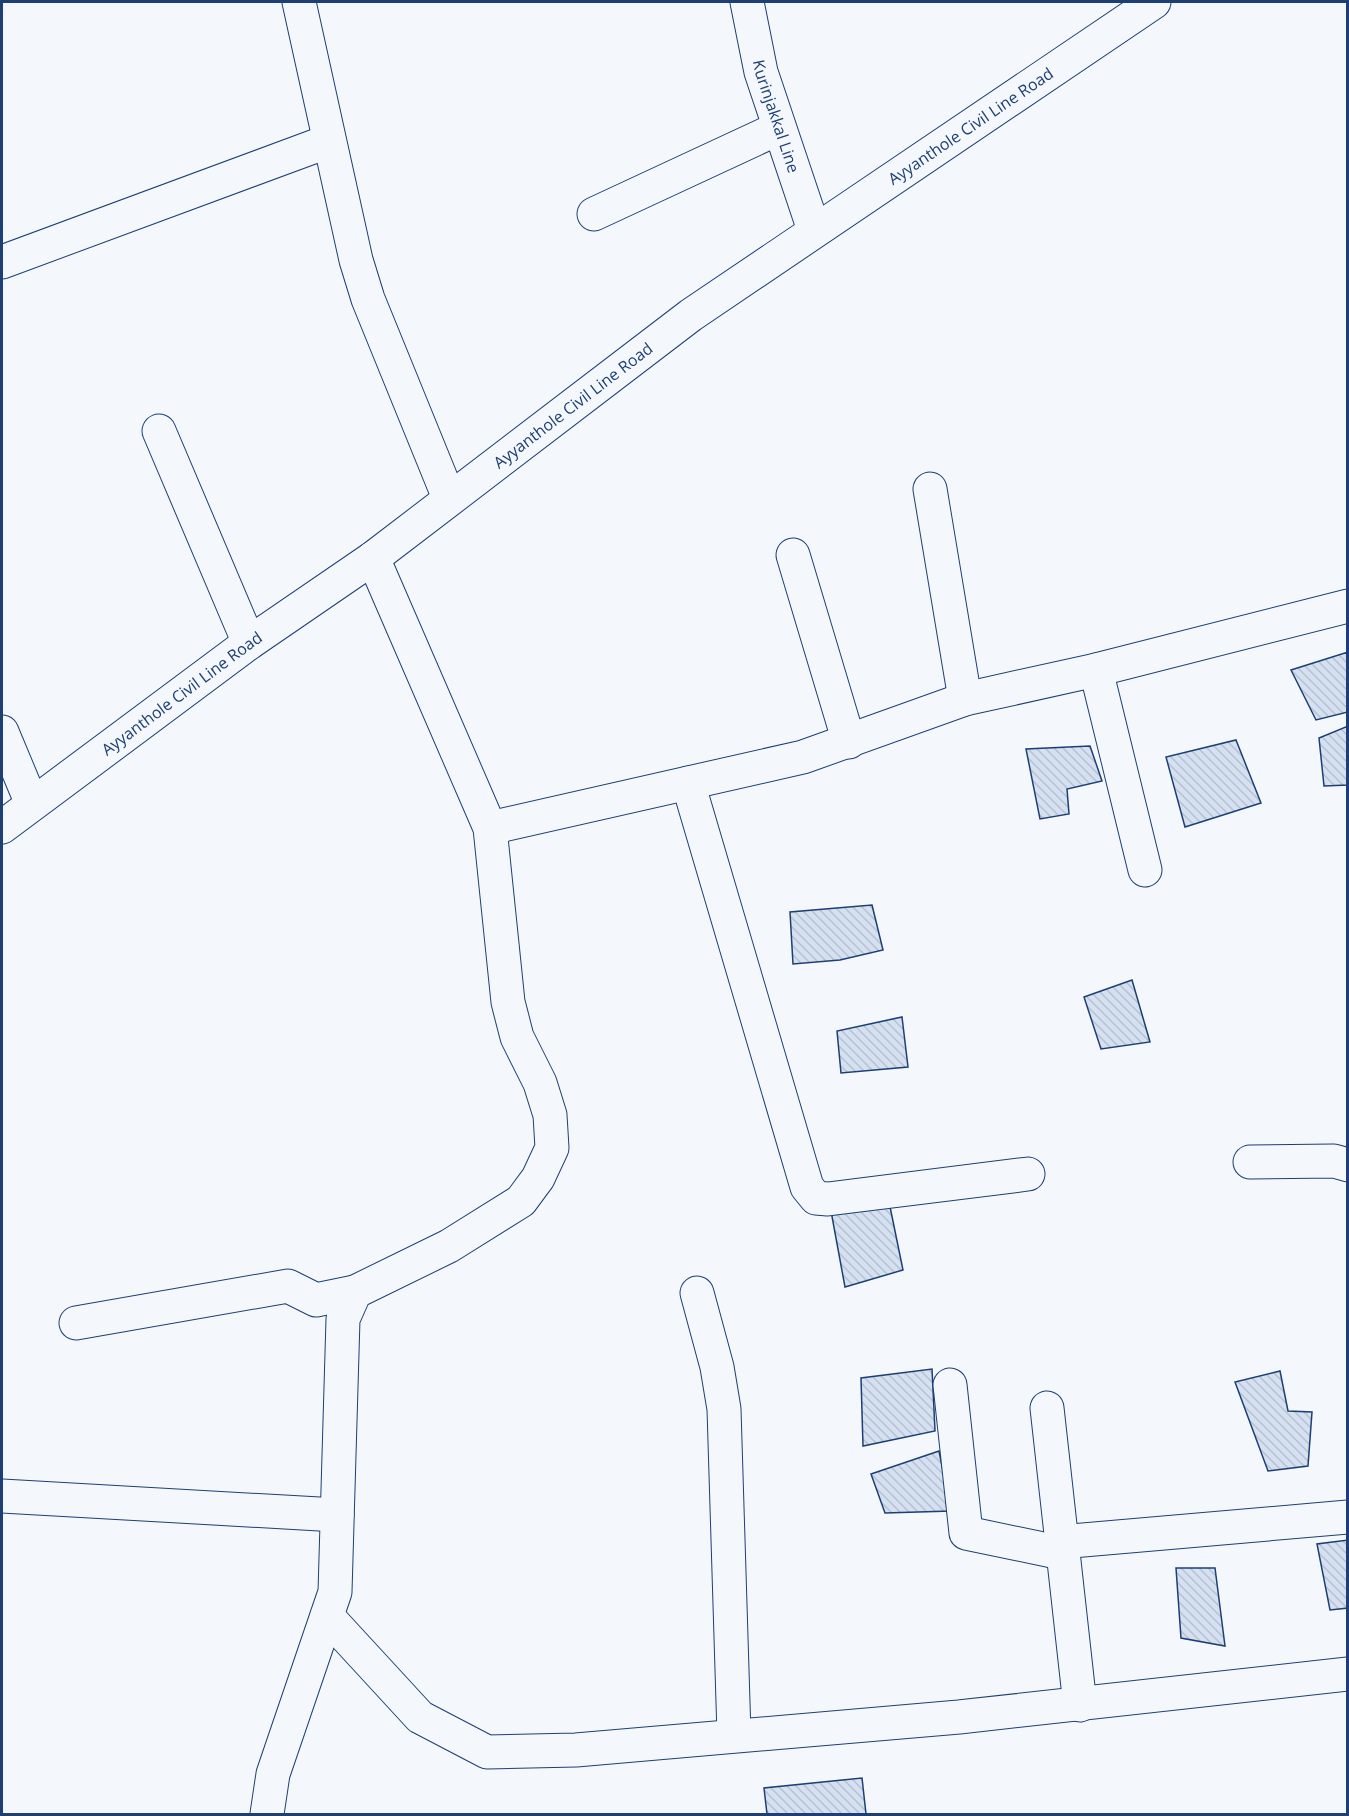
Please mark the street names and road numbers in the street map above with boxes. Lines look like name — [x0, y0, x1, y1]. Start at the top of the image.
street label: Kurinjakkal Line — [748, 58, 805, 176]
street label: Ayyanthole Civil Line Road — [884, 62, 1058, 190]
street label: Ayyanthole Civil Line Road — [489, 337, 657, 473]
street label: Ayyanthole Civil Line Road — [97, 626, 266, 760]

